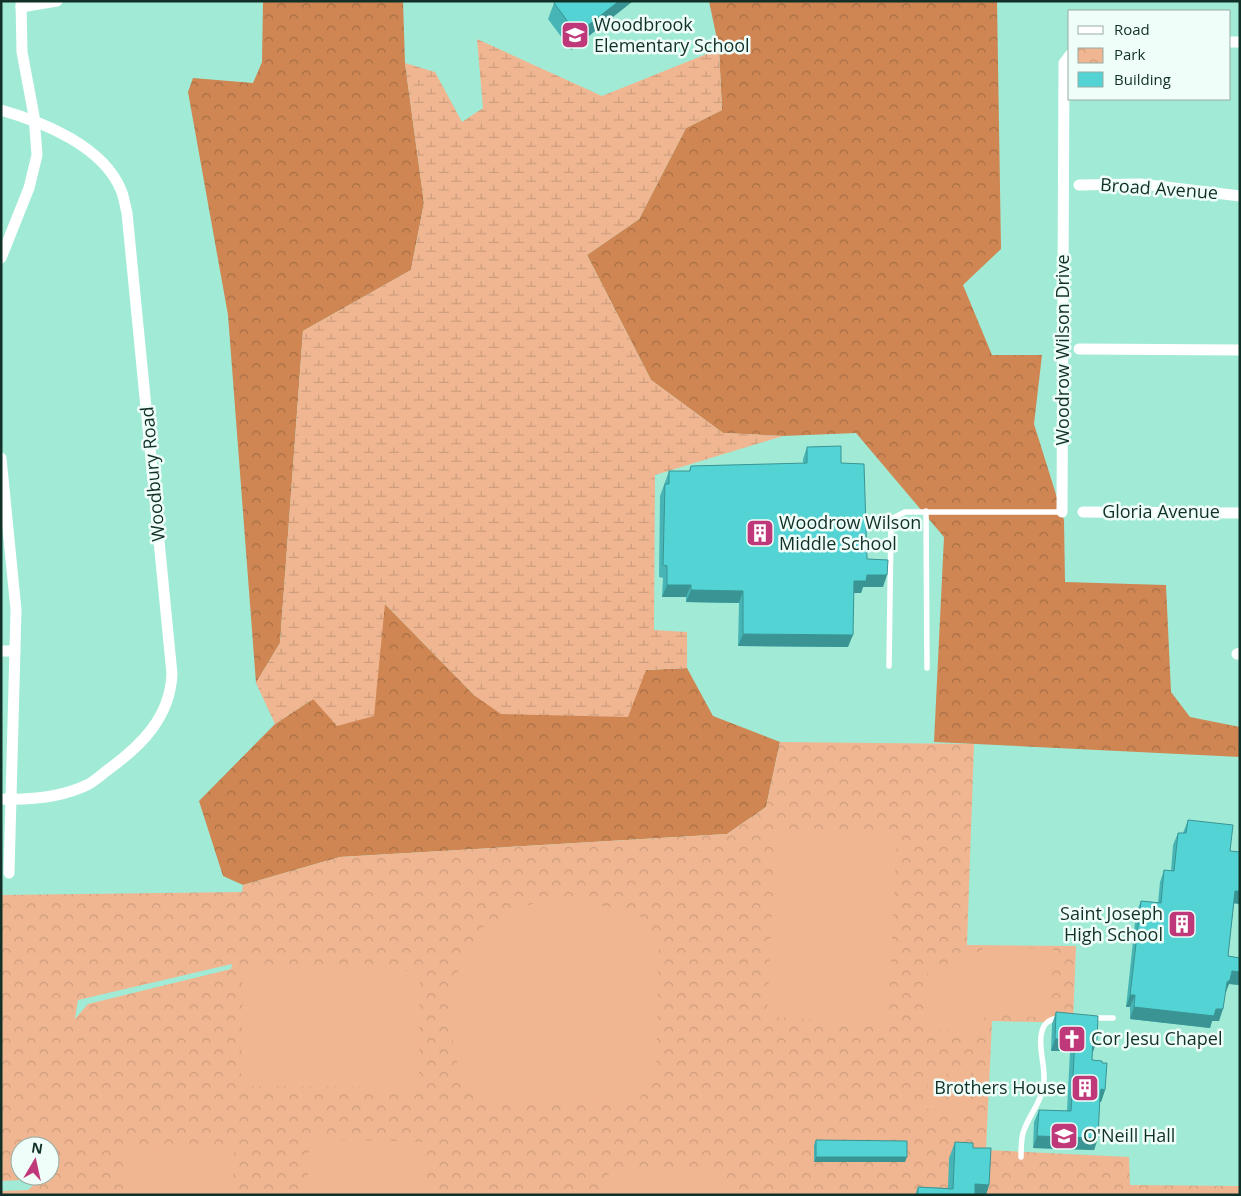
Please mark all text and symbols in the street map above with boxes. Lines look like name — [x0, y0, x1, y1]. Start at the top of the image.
legend — [1068, 10, 1231, 100]
place label: Woodbrook Elementary School — [594, 12, 750, 57]
text: Road — [1114, 19, 1150, 39]
school or university icon: Woodbrook Elementary School — [560, 20, 590, 50]
text: Park — [1114, 44, 1145, 64]
text: Building — [1114, 69, 1171, 89]
street label: Broad Avenue — [1099, 172, 1219, 204]
street label: Woodrow Wilson Drive — [1050, 255, 1074, 446]
street label: Woodbury Road — [134, 406, 170, 543]
street label: Gloria Avenue — [1102, 499, 1220, 523]
place label: Woodrow Wilson Middle School — [779, 510, 921, 555]
building icon: Woodrow Wilson Middle School — [745, 518, 775, 548]
place label: Saint Joseph High School — [1060, 901, 1163, 946]
building icon: Saint Joseph High School — [1167, 909, 1197, 939]
church icon: Cor Jesu Chapel — [1057, 1024, 1087, 1054]
place label: Cor Jesu Chapel — [1091, 1026, 1222, 1050]
building icon: Brothers House — [1070, 1073, 1100, 1103]
place label: Brothers House — [934, 1075, 1066, 1099]
school or university icon: O'Neill Hall — [1049, 1121, 1079, 1151]
place label: O'Neill Hall — [1083, 1123, 1175, 1147]
north arrow — [10, 1136, 60, 1186]
text: N — [30, 1137, 44, 1158]

